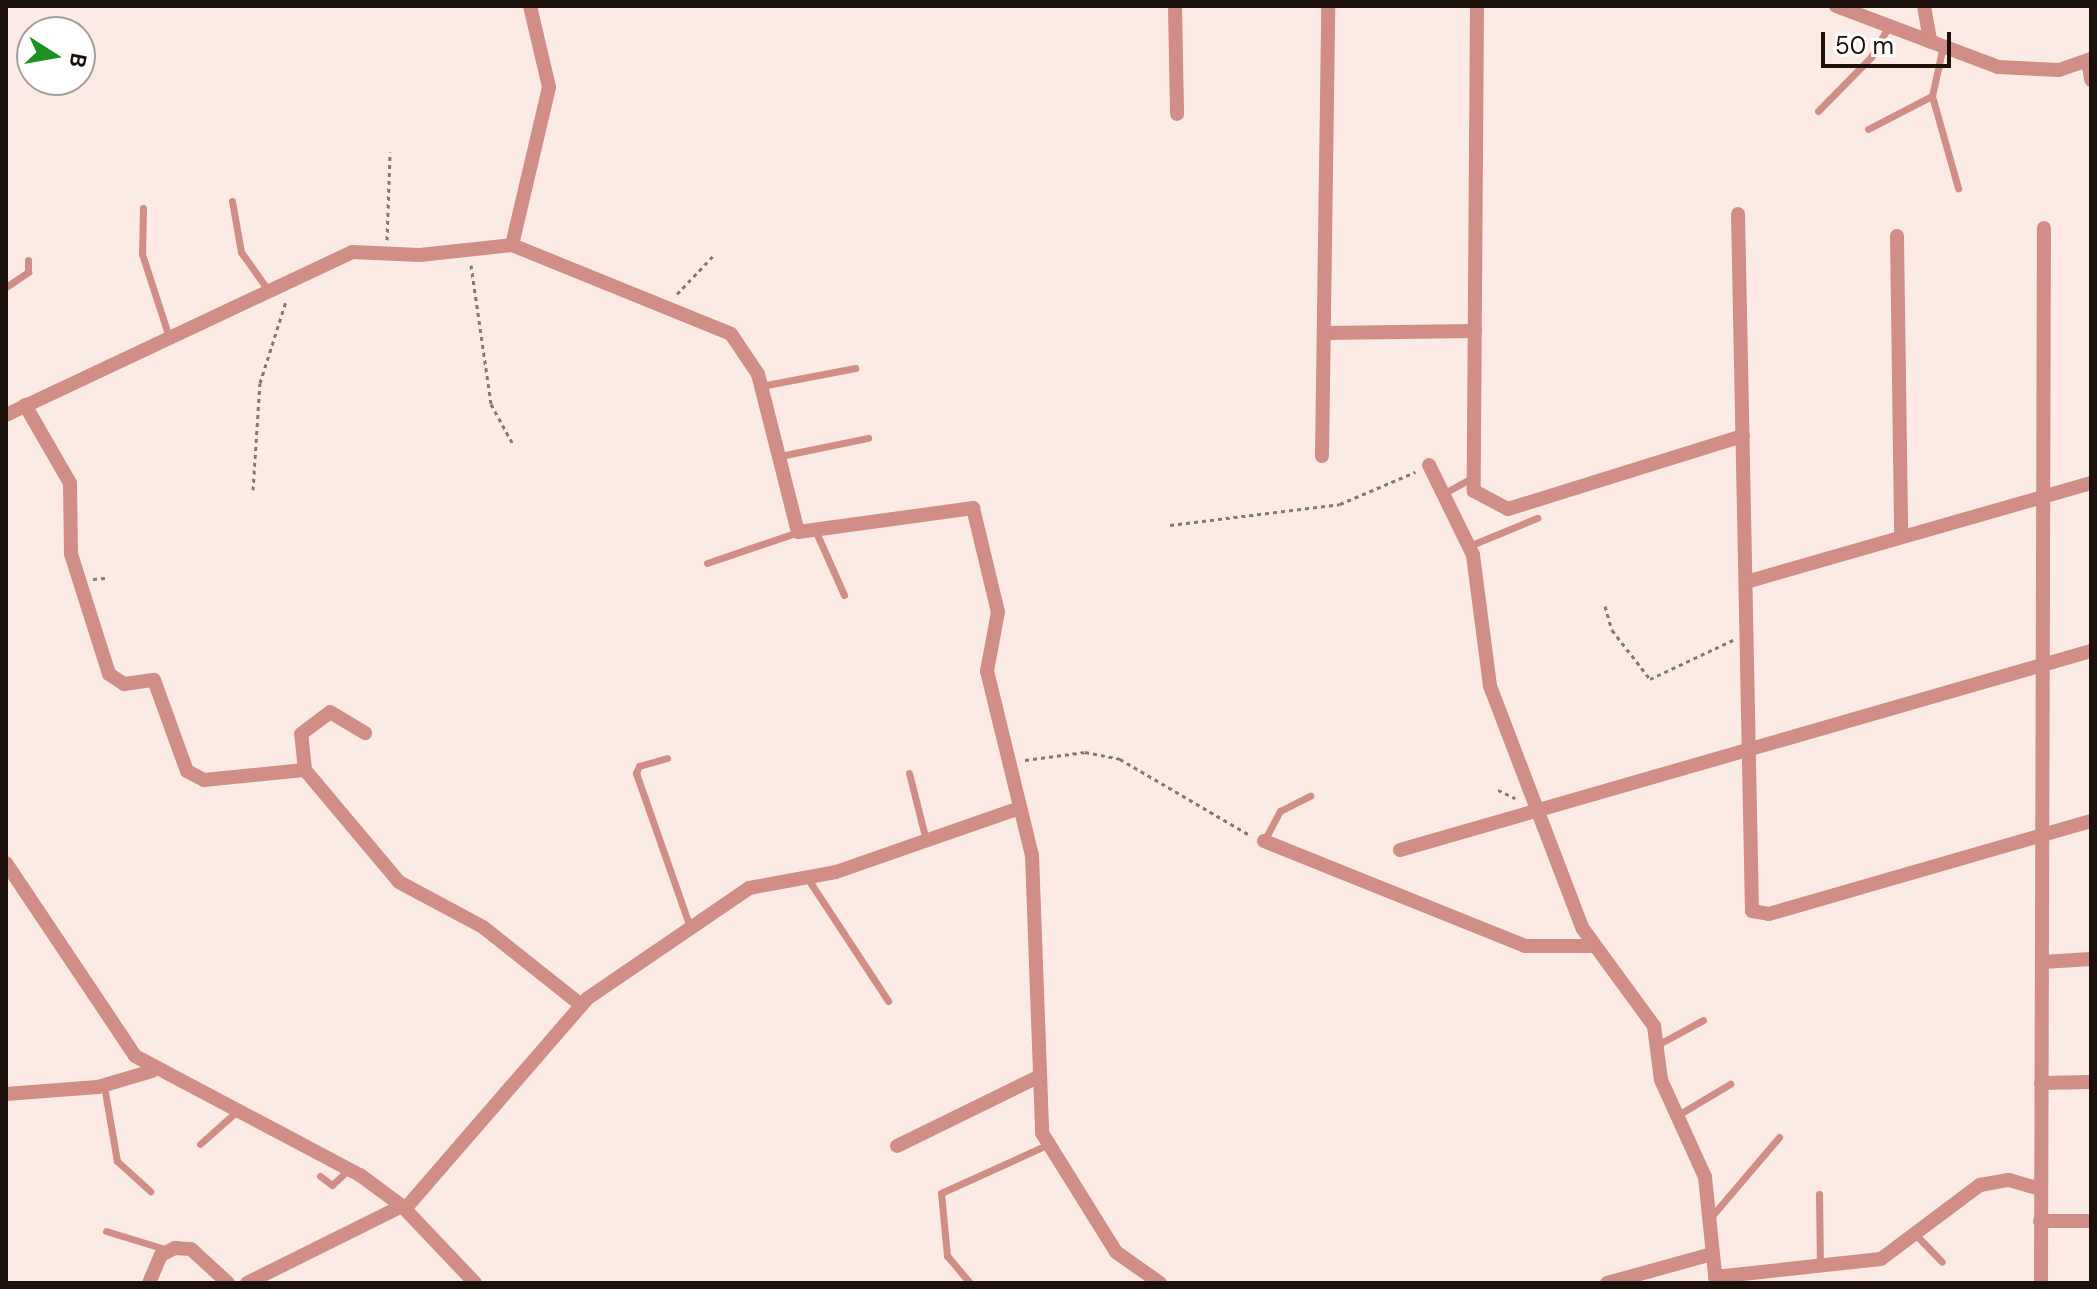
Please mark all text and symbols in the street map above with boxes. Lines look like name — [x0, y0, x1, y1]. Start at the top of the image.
north arrow — [16, 16, 96, 96]
scale bar — [1825, 16, 1955, 66]
text: 50 m — [1835, 30, 1894, 61]
text: B — [63, 51, 94, 70]

